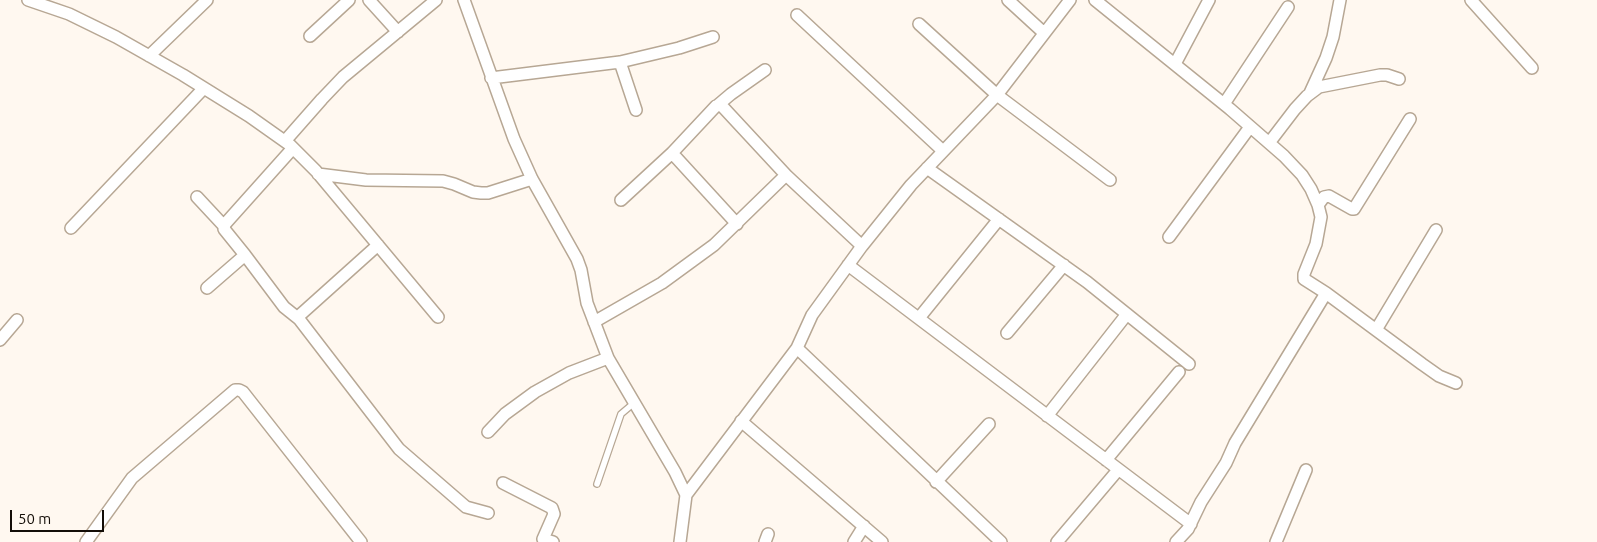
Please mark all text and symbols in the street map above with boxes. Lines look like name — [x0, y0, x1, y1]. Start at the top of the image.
scale bar — [12, 500, 106, 532]
text: 50 m — [18, 510, 51, 527]

